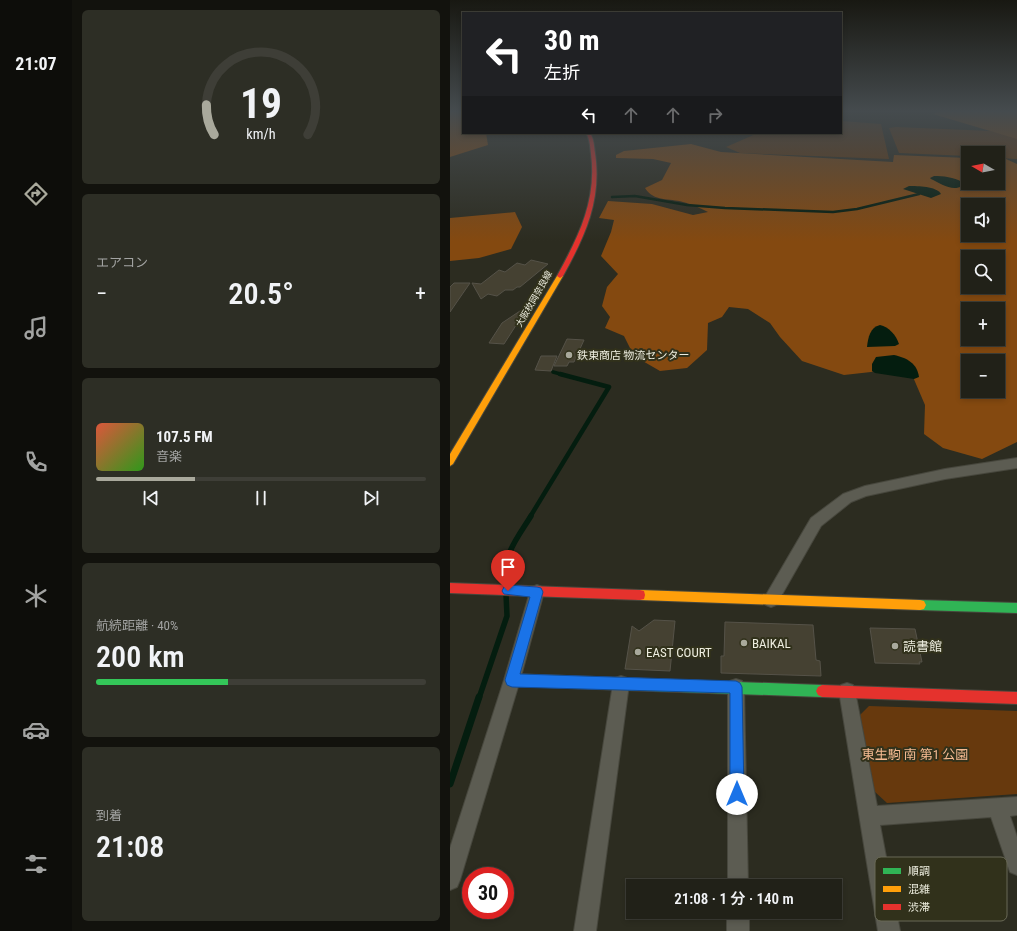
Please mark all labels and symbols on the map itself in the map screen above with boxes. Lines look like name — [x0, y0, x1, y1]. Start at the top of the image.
north arrow — [961, 146, 1005, 190]
street label: 大阪枚岡奈良線 — [514, 268, 555, 329]
place label: 鉄東商店 物流センター — [577, 349, 690, 362]
marker: 鉄東商店 物流センター — [564, 350, 574, 360]
pin — [491, 550, 525, 591]
place label: BAIKAL — [752, 636, 791, 651]
marker: BAIKAL — [739, 638, 749, 648]
place label: 読書館 — [903, 639, 942, 654]
marker: 読書館 — [890, 641, 900, 651]
place label: EAST COURT — [646, 645, 712, 660]
marker: EAST COURT — [633, 647, 643, 657]
park label: 東生駒 南 第1 公園 — [862, 747, 968, 762]
position arrow — [716, 773, 758, 815]
legend — [875, 857, 1007, 921]
text: 順調 — [908, 865, 930, 878]
speed limit sign: 30 — [462, 867, 514, 919]
text: 混雑 — [908, 883, 930, 896]
text: 渋滞 — [908, 901, 930, 914]

